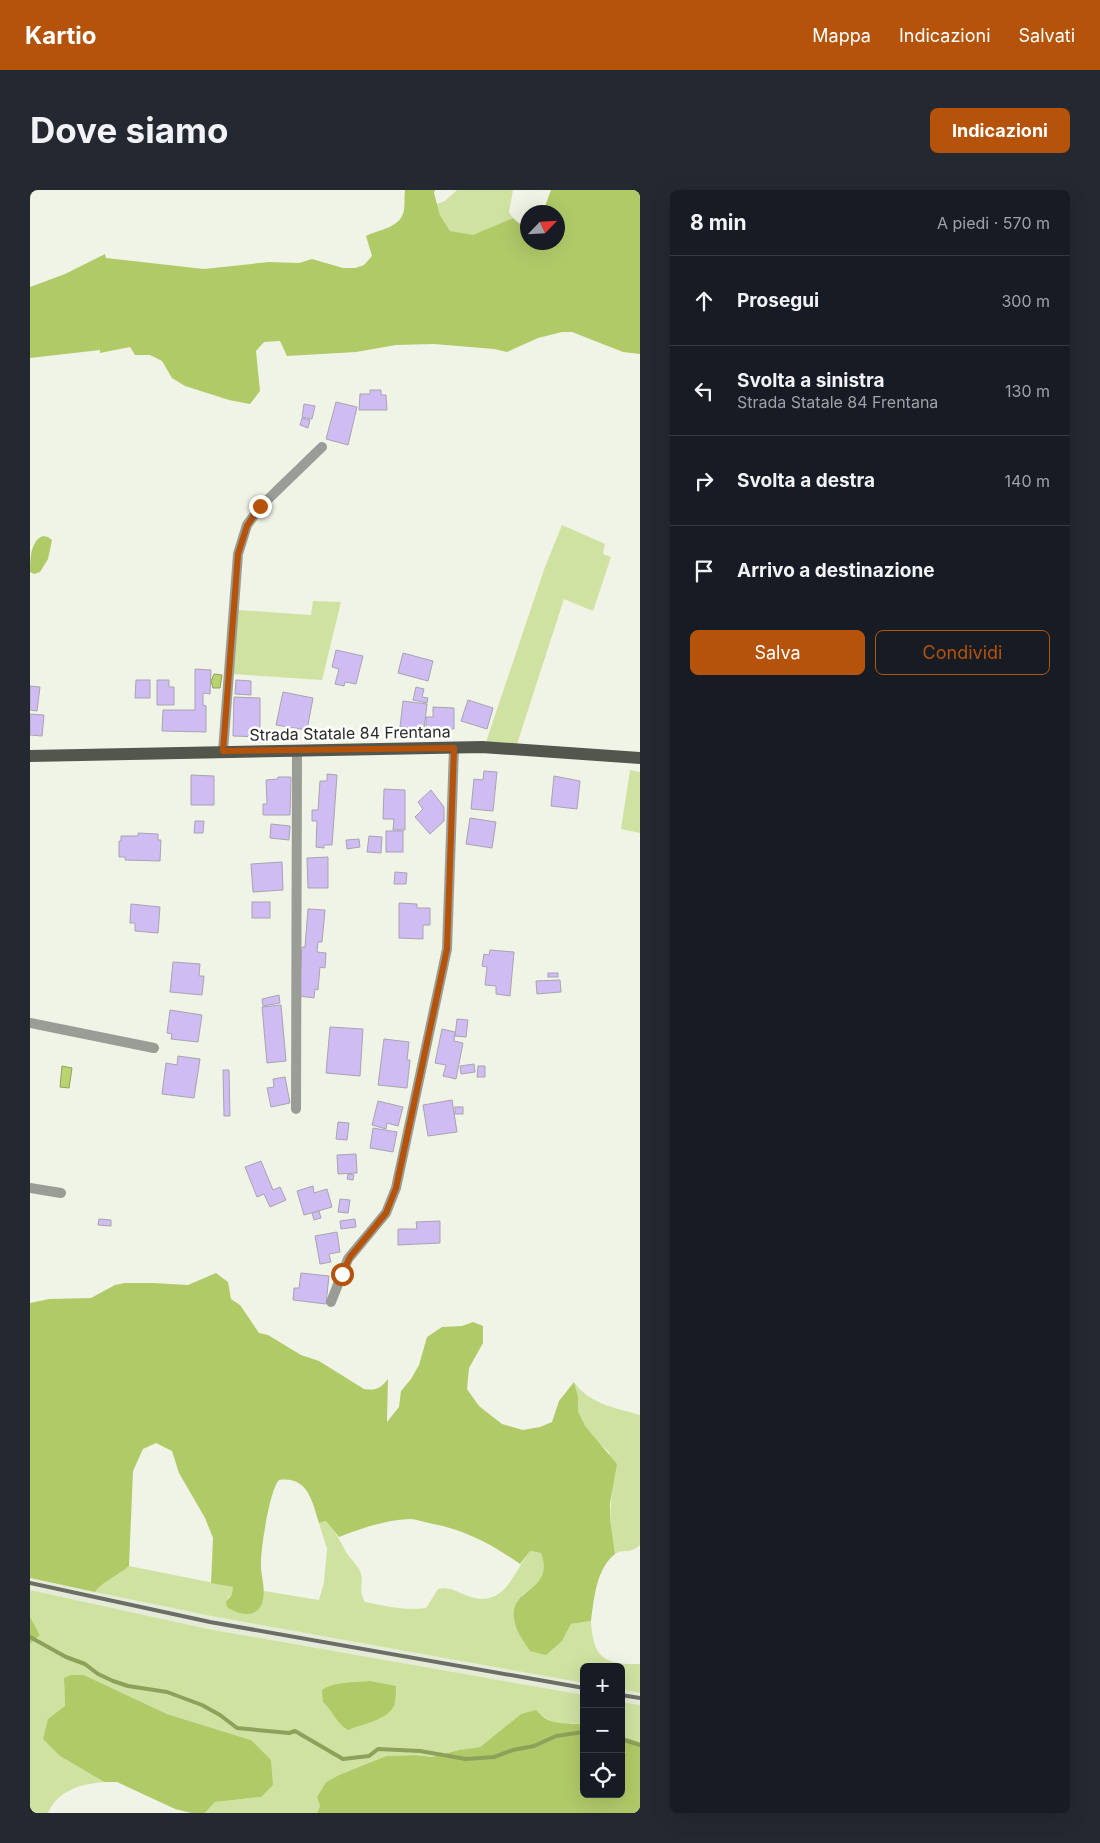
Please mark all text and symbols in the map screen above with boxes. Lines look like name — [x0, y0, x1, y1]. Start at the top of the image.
text: Kartio — [25, 21, 96, 50]
text: Mappa — [812, 25, 871, 46]
text: Indicazioni — [899, 25, 991, 46]
text: Salvati — [1019, 25, 1075, 46]
button: Indicazioni — [930, 108, 1070, 153]
text: Dove siamo — [30, 109, 228, 151]
north arrow — [520, 205, 565, 250]
text: 8 min — [690, 210, 747, 235]
text: A piedi · 570 m — [937, 213, 1050, 233]
icon: ahead — [690, 287, 718, 315]
text: Prosegui — [737, 289, 819, 312]
text: 300 m — [1001, 291, 1050, 311]
text: Svolta a sinistra — [737, 369, 885, 392]
icon: left — [690, 377, 718, 405]
text: 130 m — [1005, 381, 1050, 401]
text: Strada Statale 84 Frentana — [737, 392, 938, 412]
icon: right — [690, 467, 718, 495]
text: Svolta a destra — [737, 469, 875, 492]
text: 140 m — [1005, 471, 1050, 491]
route end — [249, 495, 272, 518]
icon: arrive — [690, 557, 718, 585]
text: Arrivo a destinazione — [737, 559, 935, 582]
button: Salva — [690, 630, 865, 675]
button: Condividi — [875, 630, 1050, 675]
street label: Strada Statale 84 Frentana — [249, 721, 451, 745]
route start — [331, 1263, 354, 1286]
map controls — [580, 1663, 625, 1798]
button: + — [580, 1663, 625, 1708]
button: − — [580, 1708, 625, 1753]
button: locate — [580, 1753, 625, 1798]

